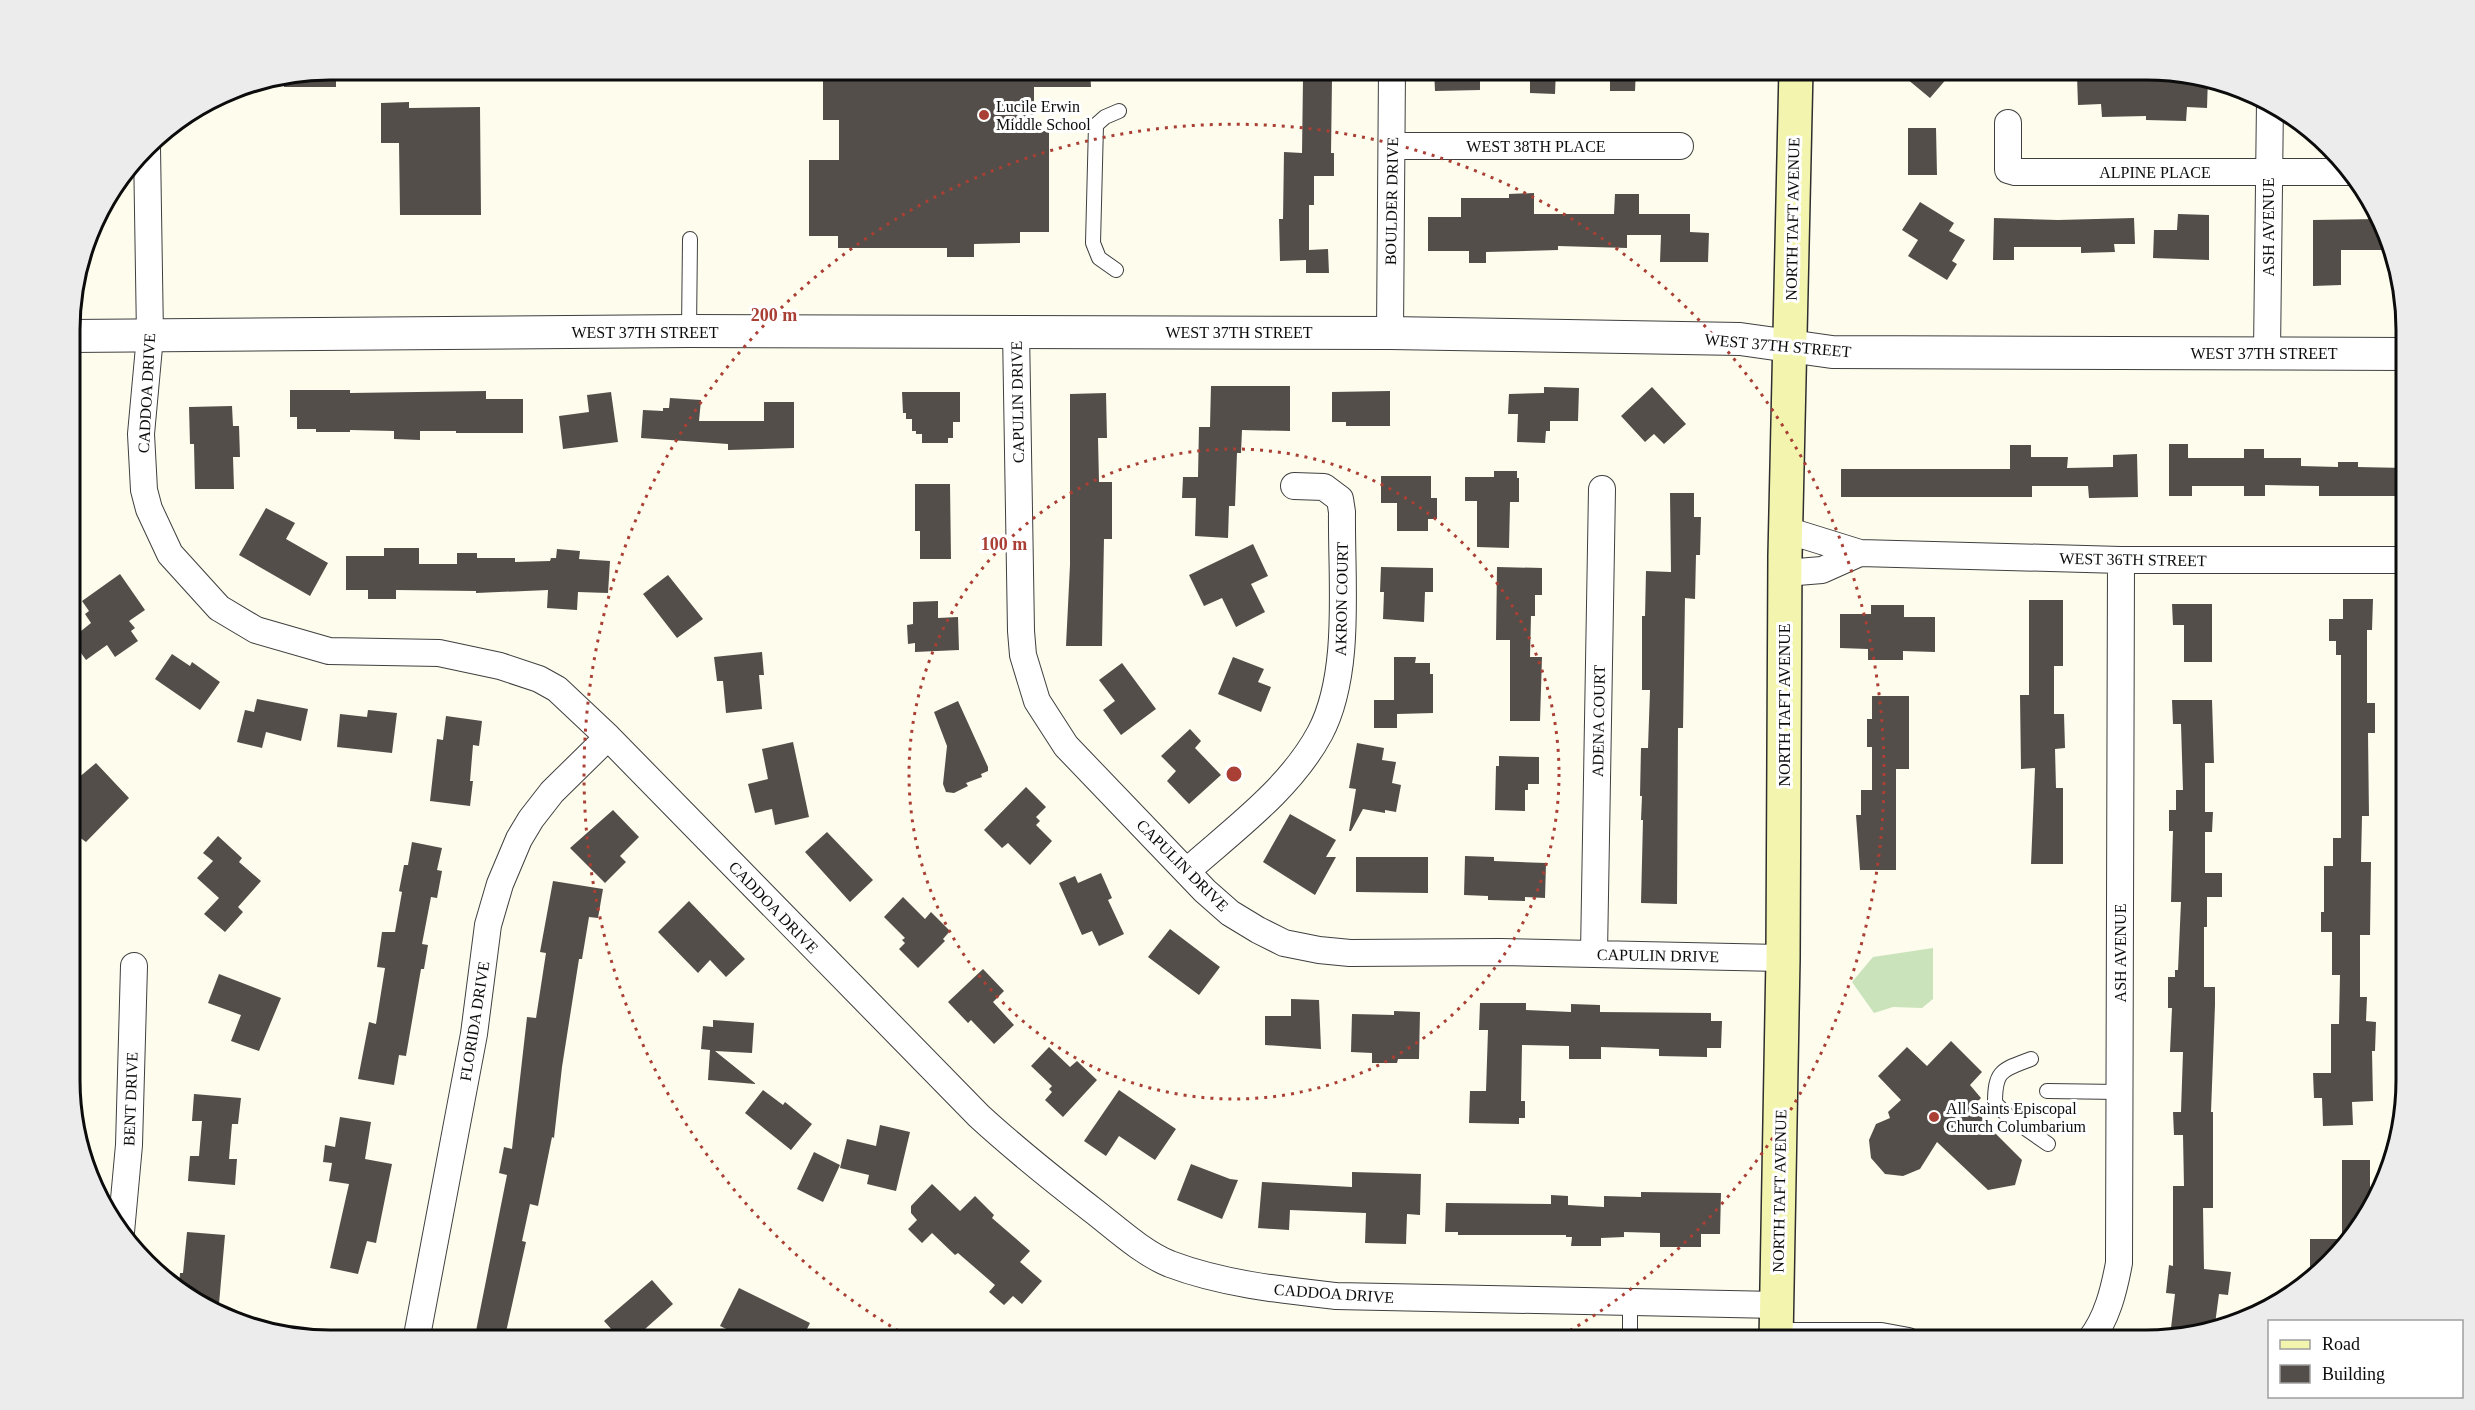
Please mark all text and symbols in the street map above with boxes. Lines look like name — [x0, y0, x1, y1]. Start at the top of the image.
place label: Lucile Erwin Middle School — [996, 98, 1091, 133]
marker: Lucile Erwin Middle School — [977, 108, 991, 122]
street label: BOULDER DRIVE — [1382, 137, 1401, 265]
street label: NORTH TAFT AVENUE — [1783, 137, 1802, 301]
street label: WEST 38TH PLACE — [1466, 138, 1606, 155]
street label: ALPINE PLACE — [2099, 164, 2211, 181]
street label: ASH AVENUE — [2260, 178, 2277, 276]
text: 200 m — [751, 305, 797, 325]
street label: WEST 37TH STREET — [571, 324, 719, 341]
street label: WEST 37TH STREET — [1165, 324, 1313, 341]
street label: WEST 37TH STREET — [1704, 331, 1852, 360]
street label: CADDOA DRIVE — [135, 332, 158, 454]
street label: CAPULIN DRIVE — [1008, 341, 1027, 463]
street label: WEST 37TH STREET — [2190, 345, 2338, 362]
text: 100 m — [981, 534, 1027, 554]
street label: AKRON COURT — [1332, 542, 1351, 656]
street label: WEST 36TH STREET — [2059, 550, 2207, 569]
street label: NORTH TAFT AVENUE — [1776, 623, 1793, 787]
street label: ADENA COURT — [1589, 664, 1608, 777]
centre of rings — [1224, 764, 1244, 784]
street label: CAPULIN DRIVE — [1133, 816, 1232, 915]
street label: CADDOA DRIVE — [726, 858, 822, 957]
street label: ASH AVENUE — [2112, 904, 2129, 1002]
street label: CAPULIN DRIVE — [1597, 946, 1719, 965]
street label: FLORIDA DRIVE — [457, 960, 492, 1082]
street label: BENT DRIVE — [120, 1052, 141, 1146]
place label: All Saints Episcopal Church Columbarium — [1946, 1100, 2087, 1135]
street label: NORTH TAFT AVENUE — [1770, 1109, 1789, 1273]
marker: All Saints Episcopal Church Columbarium — [1927, 1110, 1941, 1124]
street label: CADDOA DRIVE — [1273, 1281, 1395, 1306]
legend — [2268, 1320, 2463, 1398]
text: Road — [2322, 1334, 2360, 1354]
text: Building — [2322, 1364, 2385, 1384]

